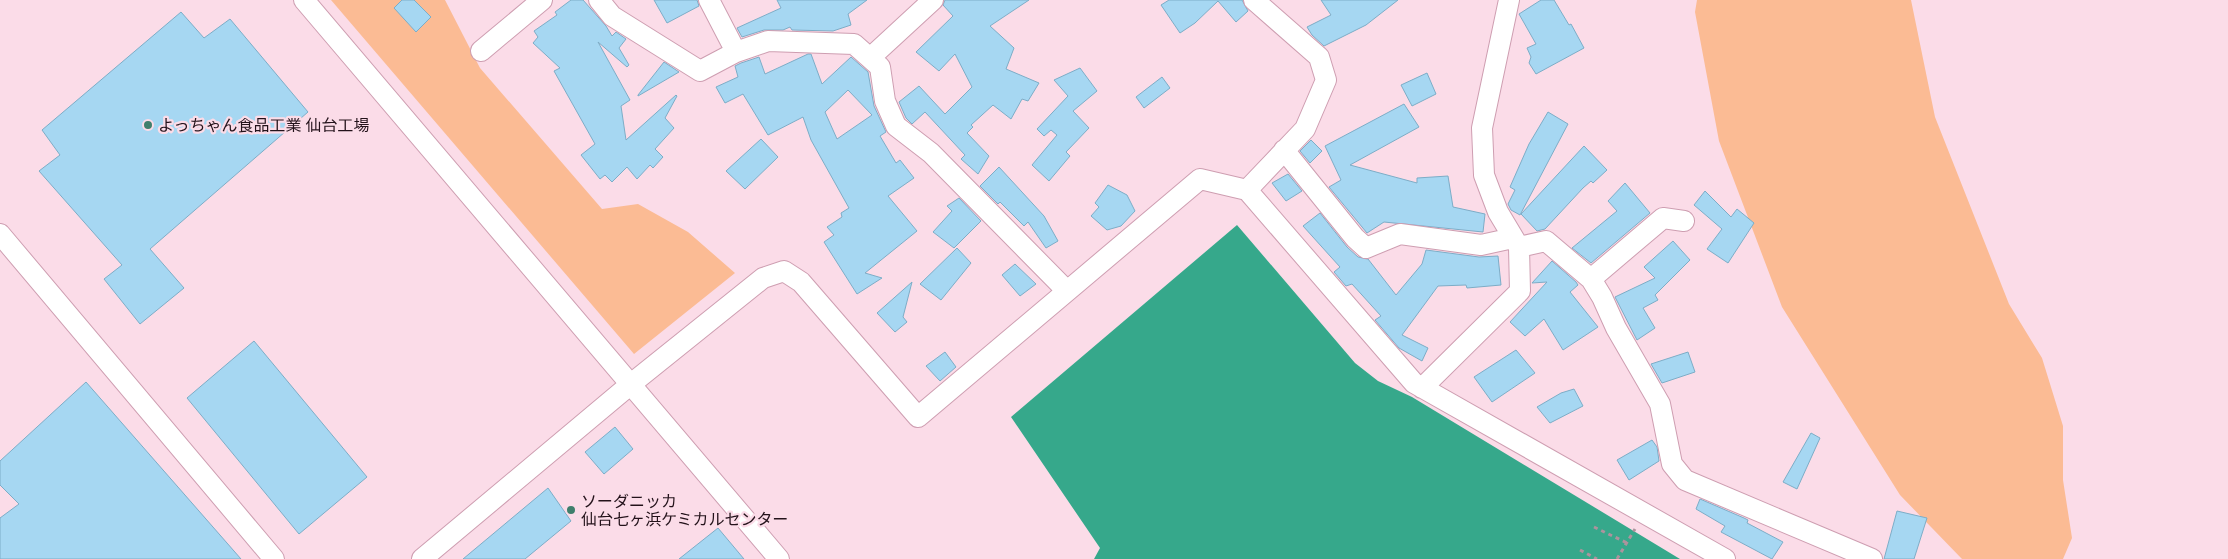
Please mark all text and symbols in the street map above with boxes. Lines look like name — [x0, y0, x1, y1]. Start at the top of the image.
place label: よっちゃん食品工業 仙台工場 — [158, 116, 370, 135]
marker: よっちゃん食品工業 仙台工場 — [142, 119, 154, 131]
place label: ソーダニッカ 仙台七ヶ浜ケミカルセンター — [581, 492, 789, 529]
marker: ソーダニッカ 仙台七ヶ浜ケミカルセンター — [565, 504, 577, 516]

